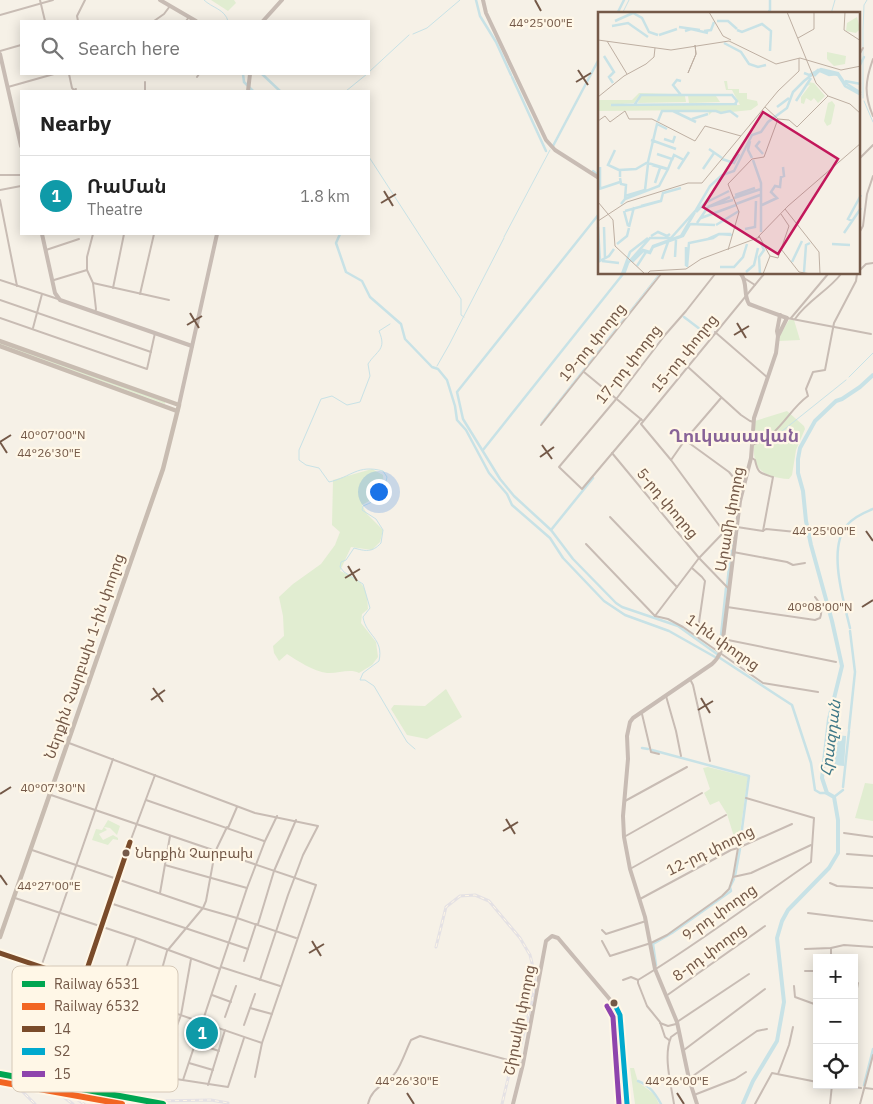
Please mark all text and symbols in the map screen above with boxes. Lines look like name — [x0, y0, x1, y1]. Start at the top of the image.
inset map — [598, 12, 860, 275]
text: 44°25'00"E — [509, 15, 573, 30]
search box — [20, 20, 370, 75]
icon: search — [38, 34, 66, 62]
text: Search here — [78, 36, 180, 60]
text: Nearby — [40, 109, 111, 137]
text: ՌաՄան — [87, 174, 167, 198]
text: 1 — [51, 186, 61, 206]
text: 1.8 km — [300, 186, 350, 206]
text: Theatre — [87, 199, 143, 219]
street label: 19-րդ փողոց — [555, 299, 629, 385]
street label: 15-րդ փողոց — [647, 310, 721, 396]
street label: 17-րդ փողոց — [591, 320, 665, 408]
district label: Ղուկասավան — [669, 424, 799, 447]
text: 40°07'00"N — [20, 427, 86, 442]
text: 44°26'30"E — [17, 445, 81, 460]
street label: 5-րդ փողոց — [633, 464, 703, 542]
street label: Արամի փողոց — [710, 465, 748, 573]
your location — [366, 479, 392, 505]
text: 44°25'00"E — [792, 523, 856, 538]
street label: Ներքին Չարբախ 1-ին փողոց — [40, 551, 128, 761]
text: 40°08'00"N — [787, 599, 853, 614]
street label: 1-ին փողոց — [682, 610, 764, 674]
water label: Հրազդան — [815, 697, 845, 777]
text: 40°07'30"N — [20, 780, 86, 795]
street label: 12-րդ փողոց — [663, 821, 757, 879]
place label: Ներքին Չարբախ — [135, 844, 253, 862]
marker: Ներքին Չարբախ — [121, 848, 131, 858]
text: 44°27'00"E — [17, 878, 81, 893]
street label: 9-րդ փողոց — [678, 879, 760, 945]
street label: 8-րդ փողոց — [668, 919, 750, 985]
map controls — [813, 954, 858, 1089]
button: + — [813, 954, 858, 999]
street label: Շիրակի փողոց — [499, 963, 539, 1077]
legend — [12, 966, 178, 1092]
text: Railway 6531 — [54, 975, 139, 993]
text: Railway 6532 — [54, 997, 139, 1015]
unlabelled marker — [609, 998, 619, 1008]
button: − — [813, 999, 858, 1044]
pin: 1 — [186, 1014, 218, 1052]
text: 14 — [54, 1020, 71, 1038]
text: Տ2 — [54, 1042, 70, 1060]
button: locate — [813, 1044, 858, 1089]
text: 15 — [54, 1065, 71, 1083]
text: 44°26'30"E — [375, 1073, 439, 1088]
text: 44°26'00"E — [645, 1073, 709, 1088]

